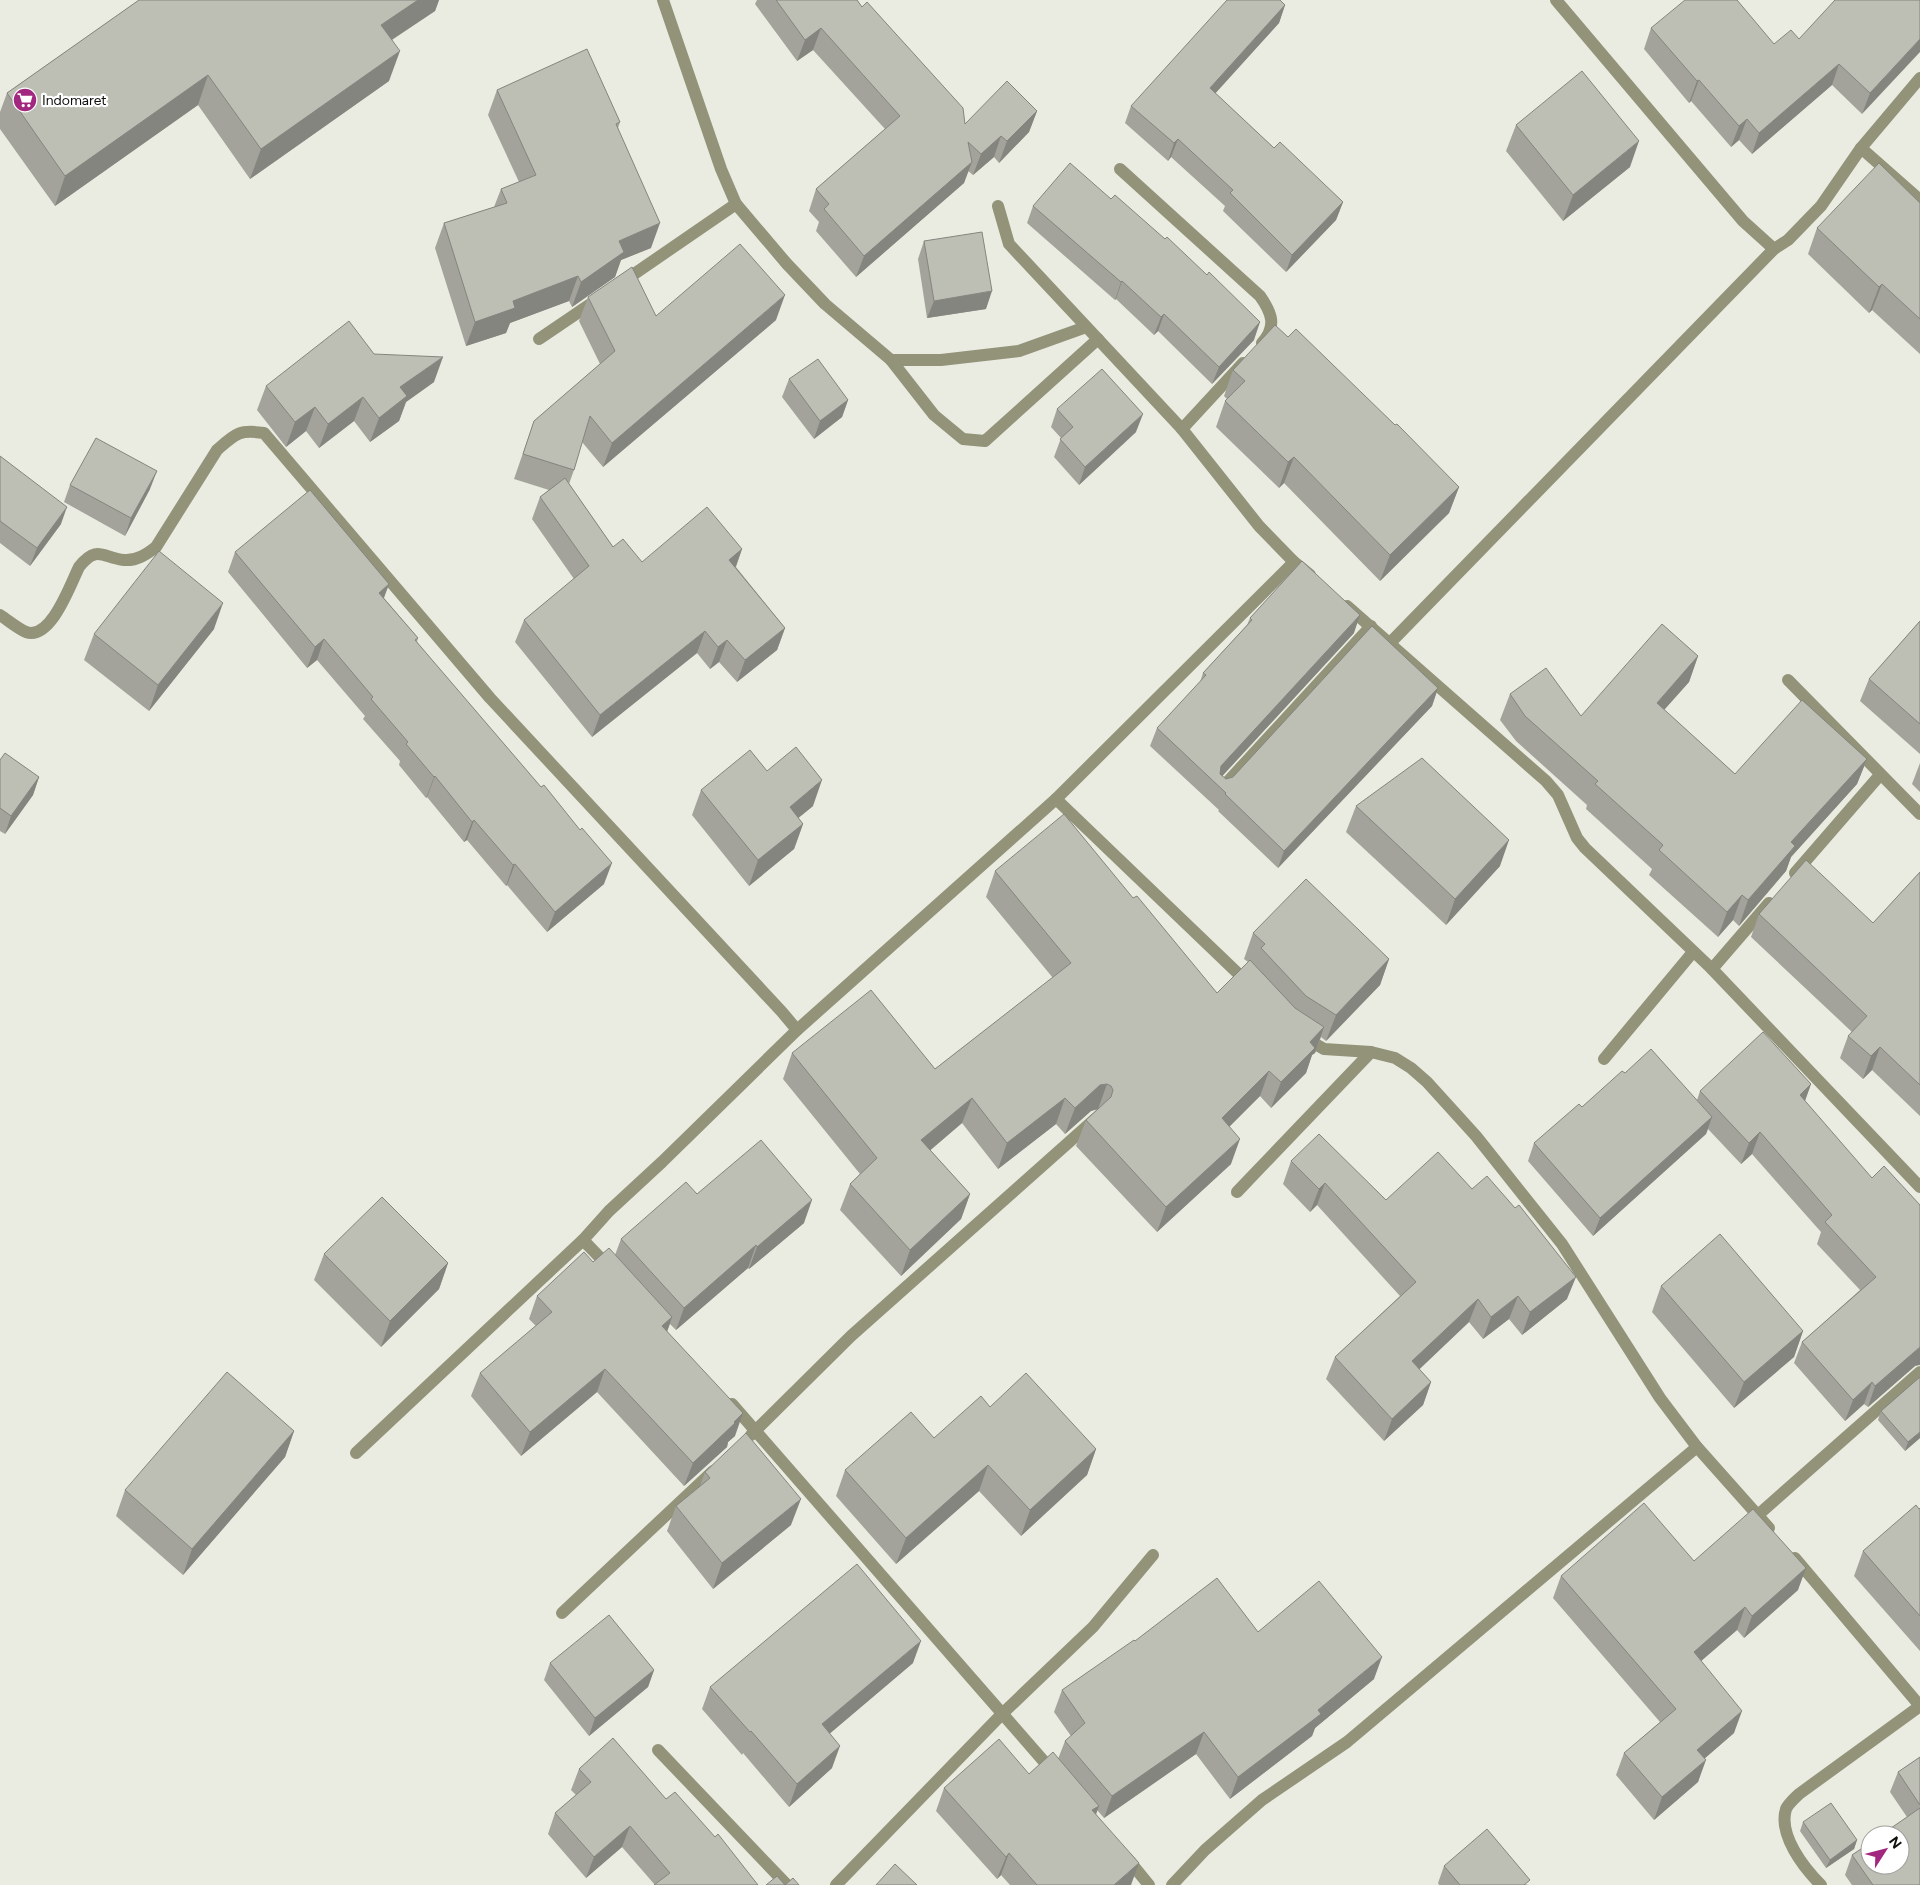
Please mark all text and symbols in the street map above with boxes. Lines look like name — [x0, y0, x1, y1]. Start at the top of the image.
supermarket icon: Indomaret — [12, 87, 38, 113]
place label: Indomaret — [42, 92, 107, 109]
north arrow — [1860, 1825, 1910, 1875]
text: N — [1885, 1833, 1905, 1852]

